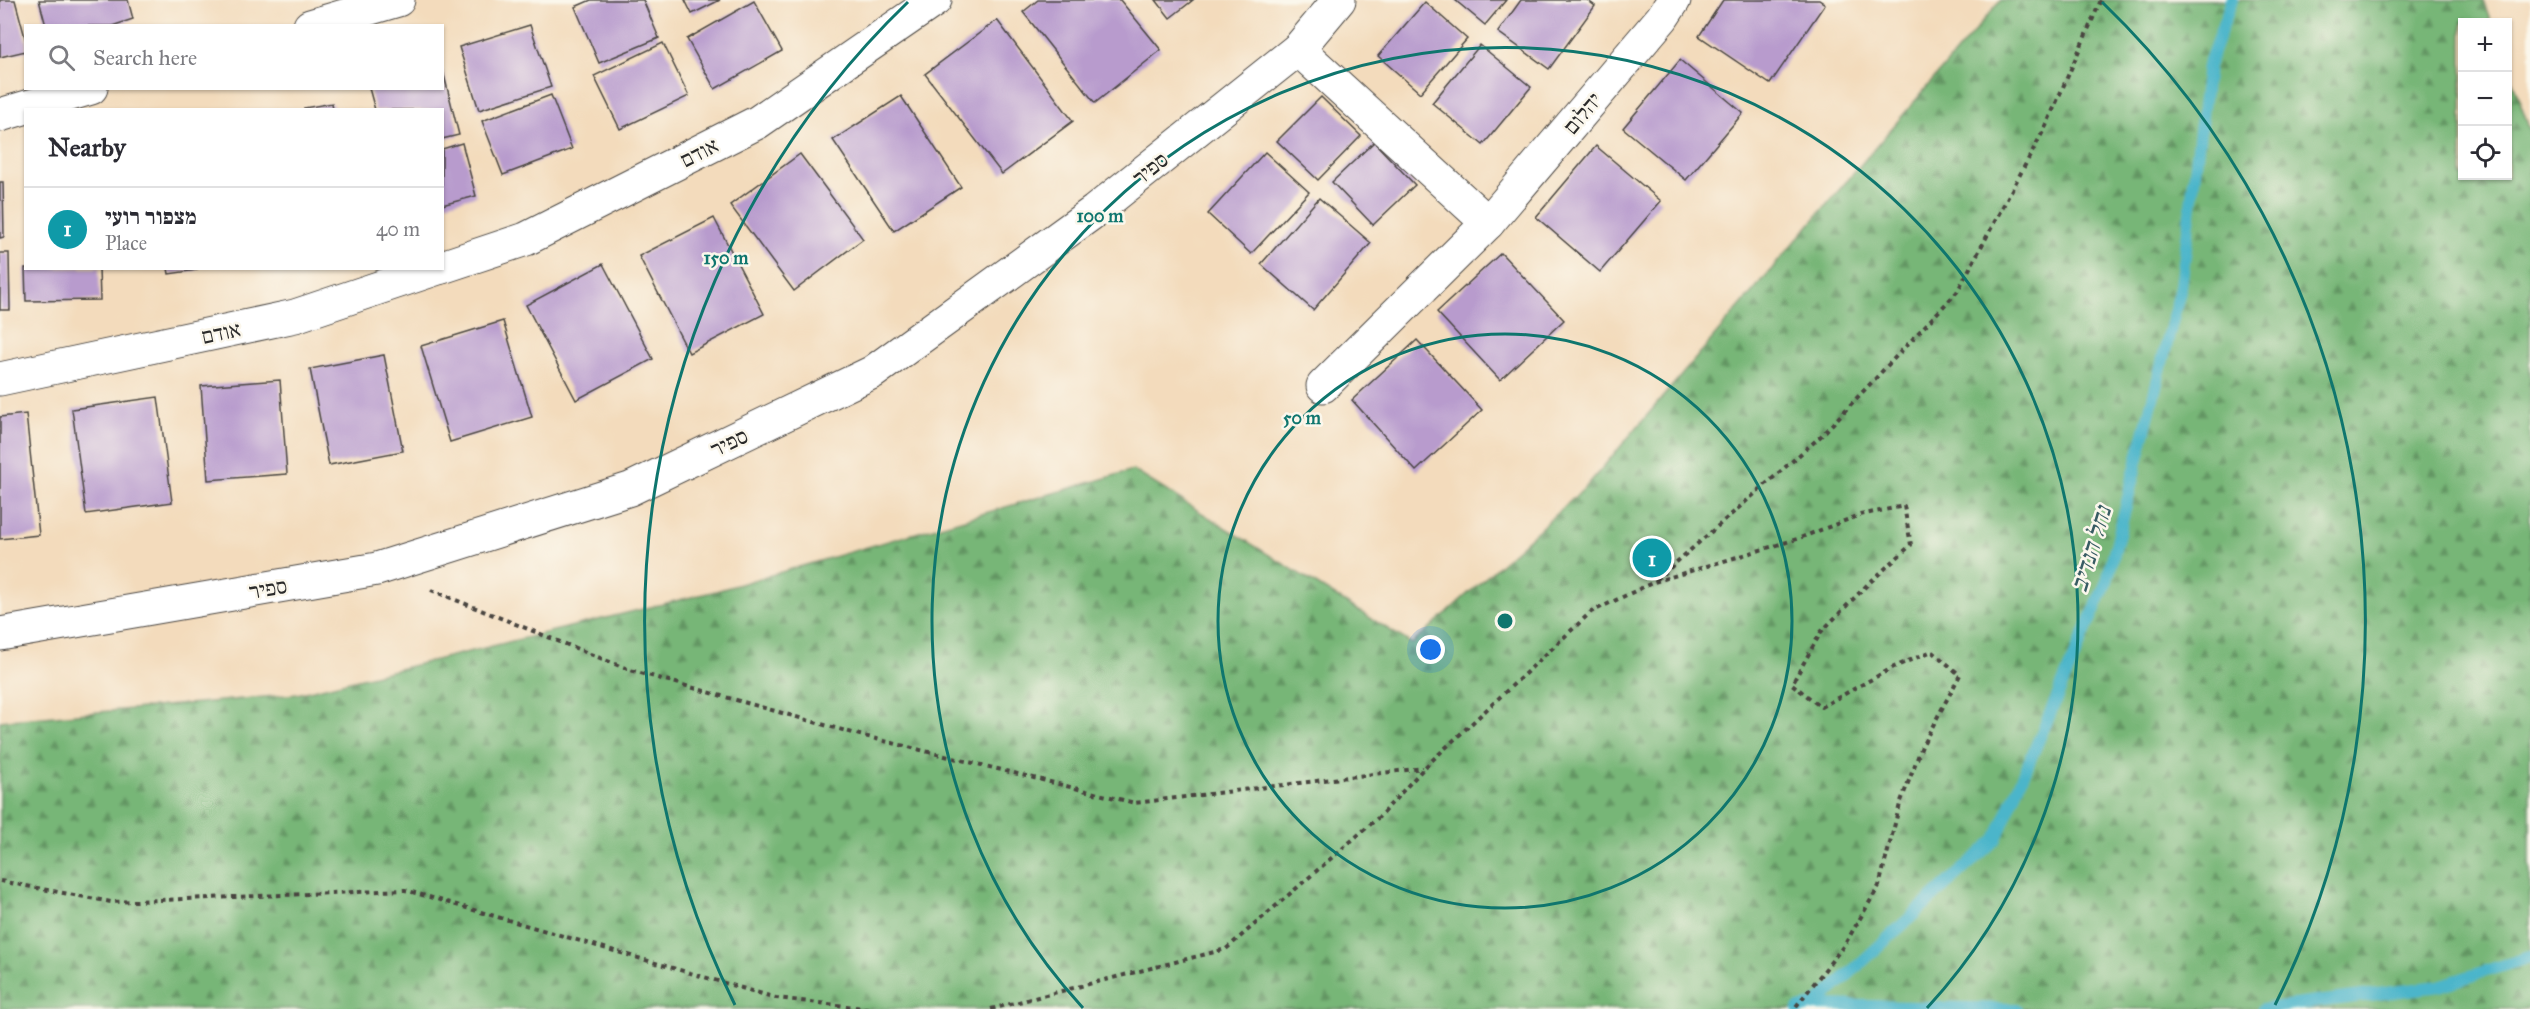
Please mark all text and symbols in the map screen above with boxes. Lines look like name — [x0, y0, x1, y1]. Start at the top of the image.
map controls — [2458, 18, 2512, 180]
button: + — [2458, 18, 2512, 72]
search box — [24, 24, 444, 90]
icon: search — [45, 41, 78, 74]
text: Search here — [93, 44, 197, 71]
button: − — [2458, 72, 2512, 126]
street label: יהלום — [1557, 87, 1608, 140]
button: locate — [2458, 126, 2512, 180]
text: Nearby — [48, 131, 126, 163]
street label: אודם — [676, 131, 723, 173]
street label: ספיר — [1127, 146, 1174, 191]
text: מצפור רועי — [105, 203, 197, 230]
text: 100 m — [1077, 205, 1124, 227]
text: 1 — [64, 217, 71, 241]
text: 40 m — [376, 217, 420, 241]
text: Place — [105, 231, 147, 255]
text: 150 m — [704, 247, 749, 269]
street label: אודם — [199, 315, 243, 350]
text: 50 m — [1283, 407, 1322, 429]
street label: ספיר — [706, 422, 752, 463]
water label: נחל הנדיב — [2064, 501, 2119, 595]
pin: 1 — [1632, 536, 1672, 580]
street label: ספיר — [247, 572, 289, 605]
centre of rings — [1495, 611, 1515, 631]
your location — [1416, 635, 1445, 664]

